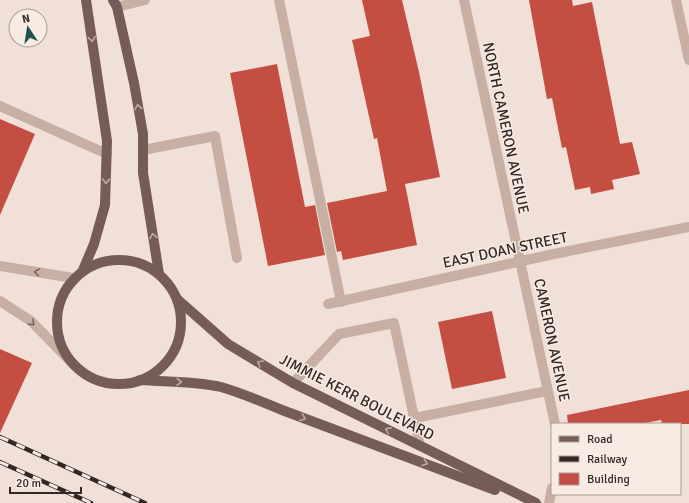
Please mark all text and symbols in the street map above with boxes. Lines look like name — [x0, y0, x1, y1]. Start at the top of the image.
north arrow — [8, 8, 48, 48]
text: N — [21, 12, 31, 26]
one-way arrow — [87, 35, 96, 42]
street label: NORTH CAMERON AVENUE — [479, 41, 533, 215]
one-way arrow — [135, 104, 143, 110]
one-way arrow — [102, 178, 110, 184]
street label: EAST DOAN STREET — [441, 228, 570, 272]
one-way arrow — [149, 232, 158, 239]
one-way arrow — [33, 268, 40, 277]
street label: CAMERON AVENUE — [530, 277, 574, 403]
one-way arrow — [27, 319, 35, 326]
street label: JIMMIE KERR BOULEVARD — [277, 350, 437, 444]
one-way arrow — [257, 361, 264, 368]
one-way arrow — [176, 378, 182, 387]
one-way arrow — [300, 413, 307, 422]
legend — [551, 423, 681, 495]
one-way arrow — [384, 427, 392, 435]
text: Road — [587, 432, 613, 447]
text: Railway — [587, 452, 627, 467]
one-way arrow — [422, 459, 429, 467]
scale bar — [10, 469, 81, 495]
text: Building — [587, 472, 630, 487]
text: 20 m — [16, 476, 41, 491]

